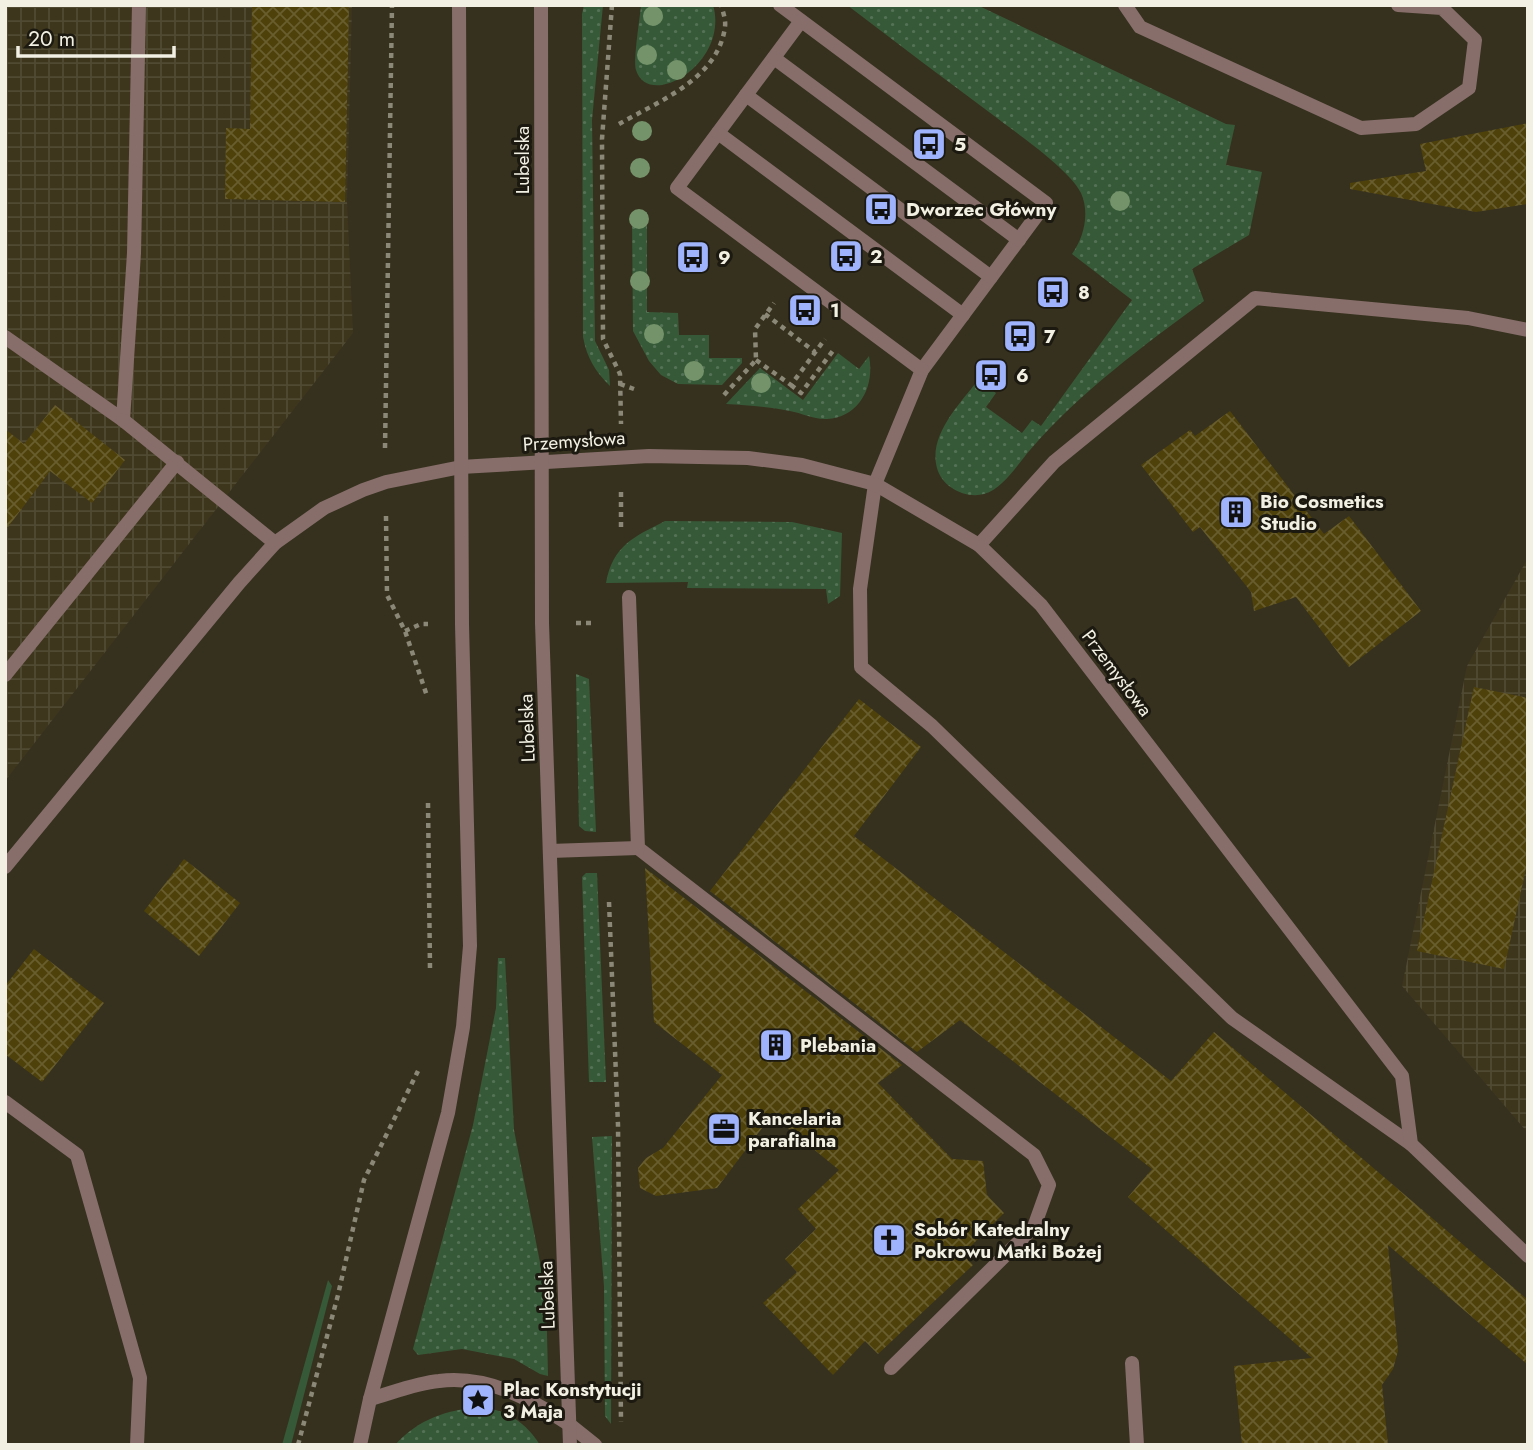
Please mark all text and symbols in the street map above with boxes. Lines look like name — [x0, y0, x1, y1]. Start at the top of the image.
scale bar — [18, 14, 173, 58]
text: 20 m — [28, 24, 75, 54]
bus stop icon: 5 — [910, 125, 948, 163]
street label: Lubelska — [509, 126, 536, 194]
place label: 5 — [954, 131, 966, 158]
bus stop icon: Dworzec Główny — [862, 190, 900, 228]
place label: Dworzec Główny — [906, 196, 1057, 223]
bus stop icon: 2 — [827, 237, 865, 275]
bus stop icon: 9 — [674, 238, 712, 276]
place label: 2 — [870, 243, 882, 270]
place label: 9 — [718, 244, 731, 271]
bus stop icon: 8 — [1034, 273, 1072, 311]
place label: 8 — [1078, 279, 1090, 306]
bus stop icon: 1 — [786, 291, 824, 329]
place label: 1 — [830, 297, 840, 324]
bus stop icon: 7 — [1001, 317, 1039, 355]
place label: 7 — [1044, 323, 1056, 350]
bus stop icon: 6 — [972, 356, 1010, 394]
place label: 6 — [1016, 362, 1029, 389]
street label: Przemysłowa — [522, 424, 626, 458]
place label: Bio Cosmetics Studio — [1260, 488, 1384, 537]
building icon: Bio Cosmetics Studio — [1217, 493, 1255, 531]
street label: Przemysłowa — [1075, 624, 1159, 722]
street label: Lubelska — [512, 693, 542, 763]
building icon: Plebania — [757, 1026, 795, 1064]
place label: Plebania — [800, 1032, 876, 1059]
place label: Kancelaria parafialna — [748, 1105, 841, 1154]
office icon: Kancelaria parafialna — [705, 1110, 743, 1148]
place label: Sobór Katedralny Pokrowu Matki Bożej — [914, 1216, 1102, 1265]
church icon: Sobór Katedralny Pokrowu Matki Bożej — [870, 1221, 908, 1259]
street label: Lubelska — [532, 1260, 562, 1330]
place label: Plac Konstytucji 3 Maja — [503, 1376, 642, 1425]
place icon: Plac Konstytucji 3 Maja — [459, 1381, 497, 1419]

